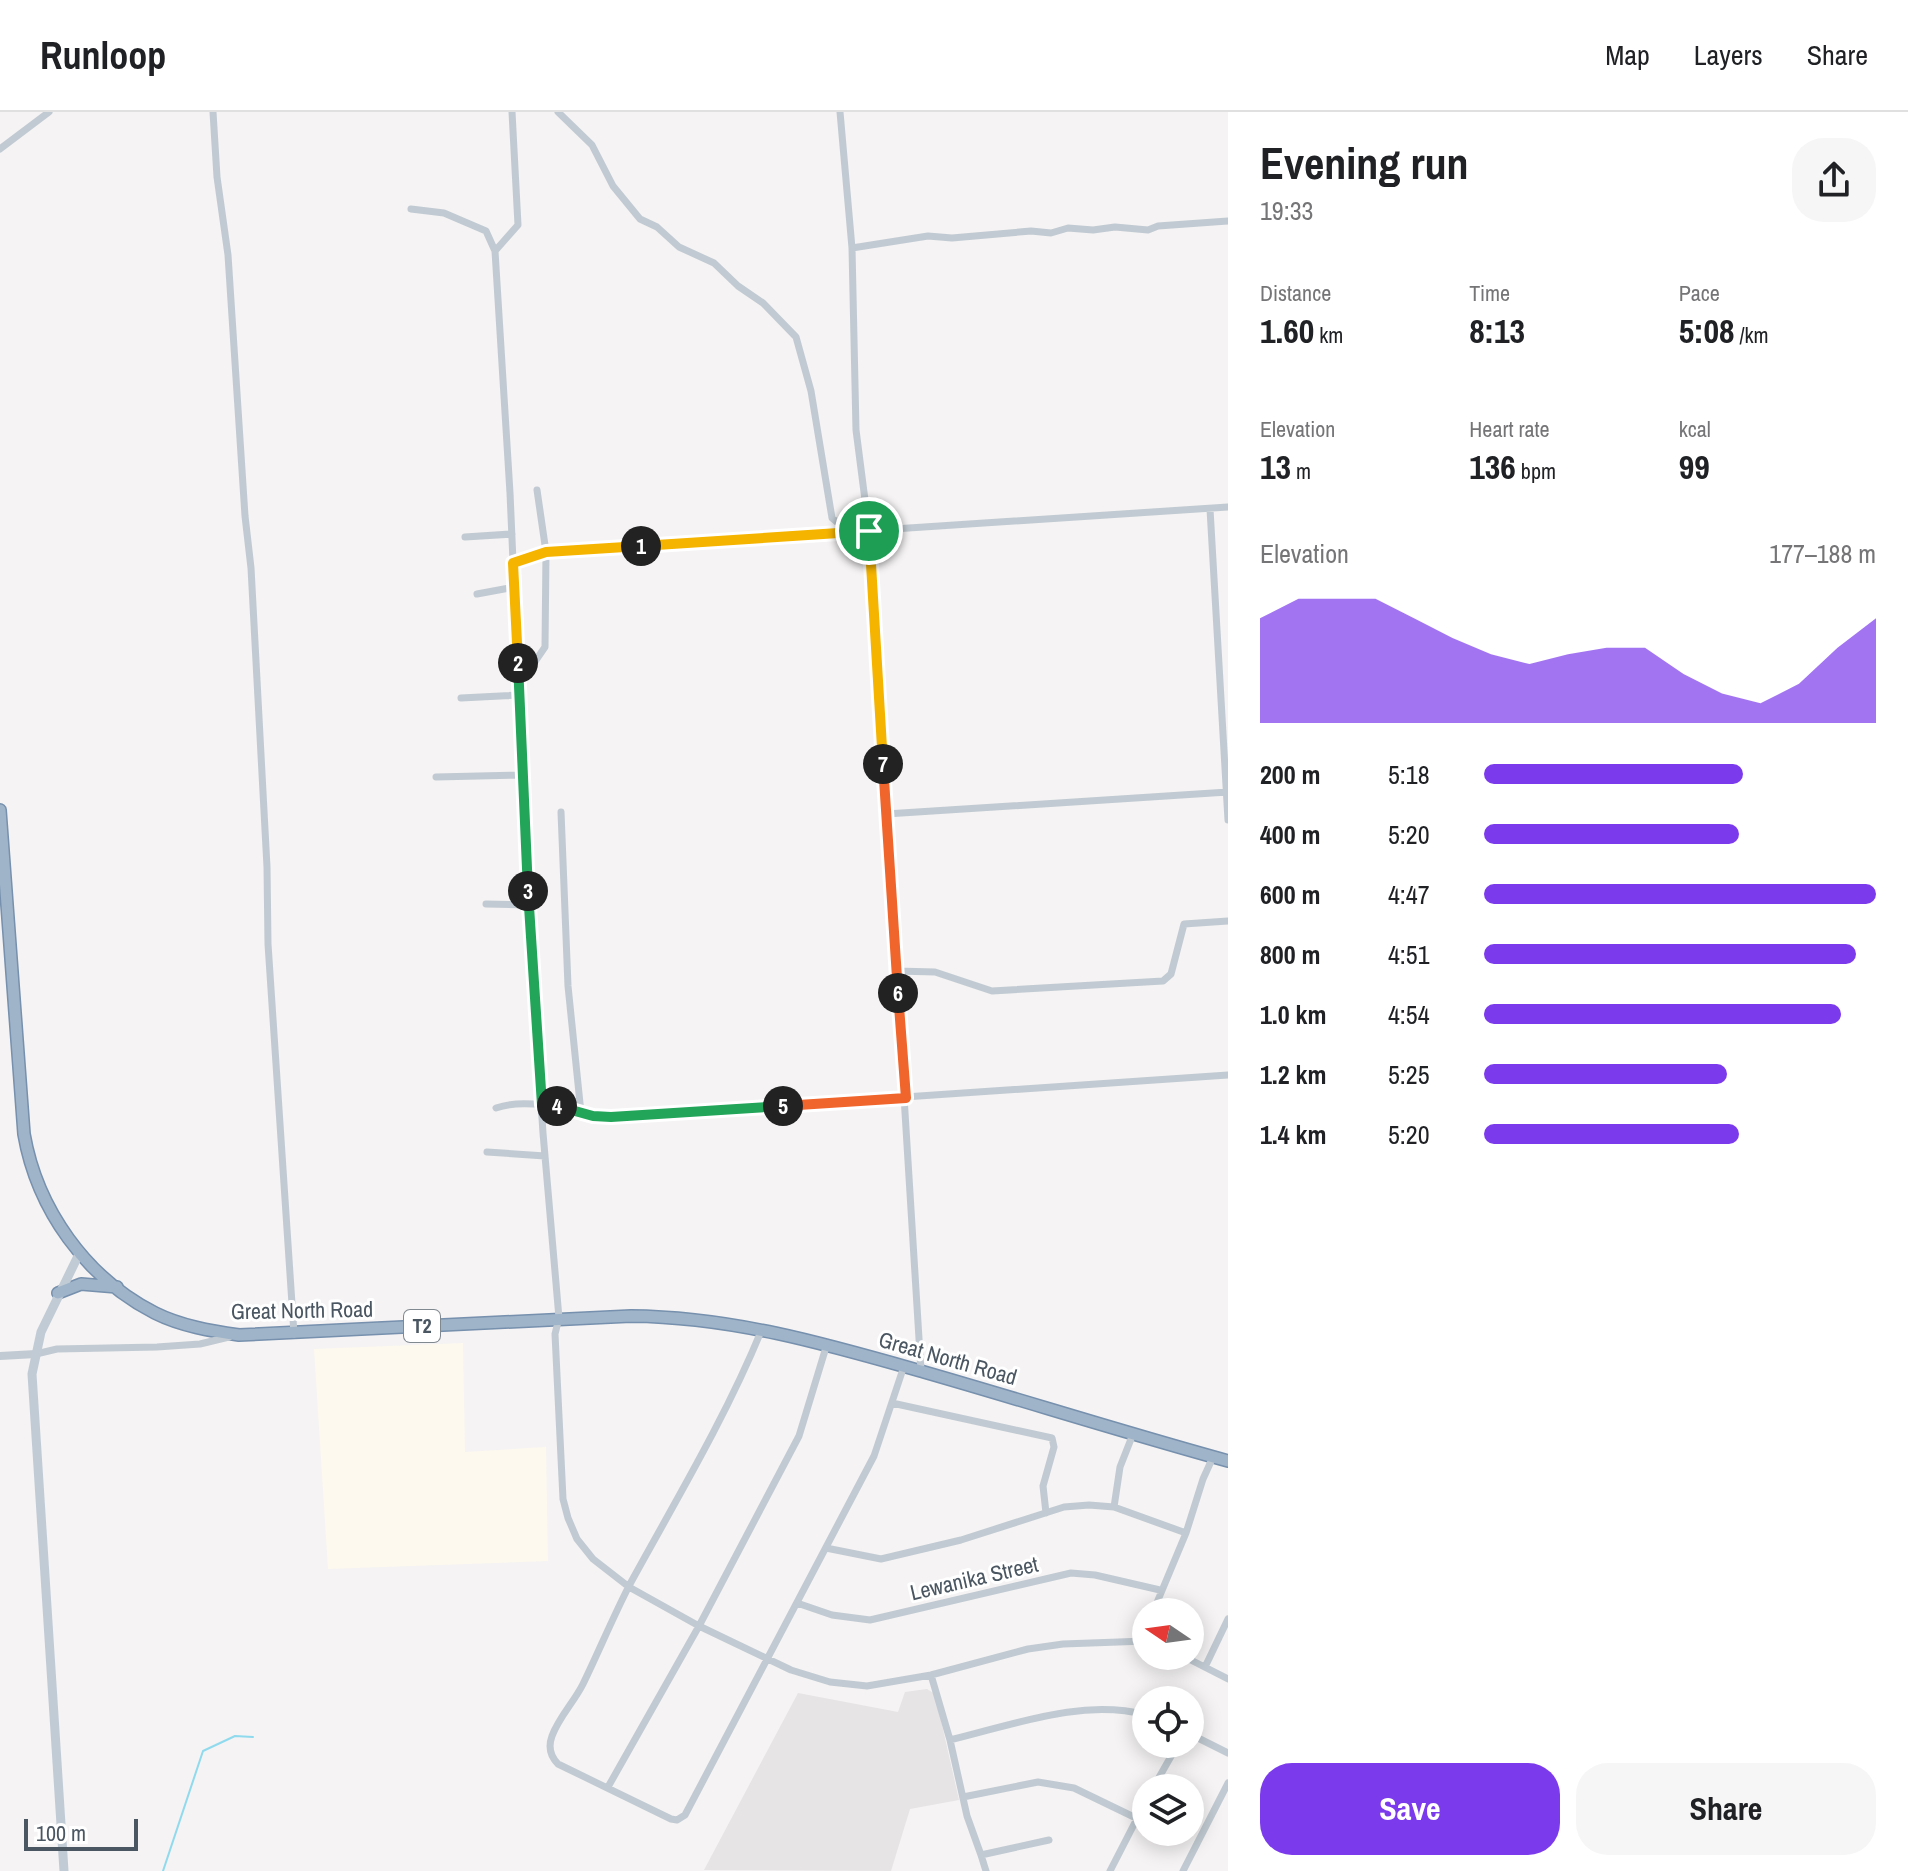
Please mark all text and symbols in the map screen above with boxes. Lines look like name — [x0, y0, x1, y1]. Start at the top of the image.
text: Runloop — [40, 30, 166, 81]
text: Map — [1605, 36, 1650, 74]
text: Layers — [1694, 36, 1763, 74]
text: Share — [1807, 36, 1868, 74]
text: Evening run — [1260, 133, 1469, 193]
button: share — [1792, 138, 1876, 222]
text: 19:33 — [1260, 193, 1313, 228]
text: Distance — [1260, 278, 1331, 308]
text: Time — [1469, 278, 1510, 308]
text: Pace — [1679, 278, 1720, 308]
text: 1.60 — [1260, 308, 1314, 354]
text: 8:13 — [1469, 308, 1525, 354]
text: 5:08 — [1679, 308, 1734, 354]
text: km — [1314, 320, 1343, 350]
text: /km — [1734, 320, 1769, 350]
text: Elevation — [1260, 414, 1335, 444]
text: Heart rate — [1469, 414, 1550, 444]
text: kcal — [1679, 414, 1711, 444]
text: 13 — [1260, 444, 1291, 490]
text: 136 — [1469, 444, 1516, 490]
text: 99 — [1679, 444, 1710, 490]
text: m — [1291, 456, 1311, 486]
text: bpm — [1516, 456, 1556, 486]
pin — [835, 497, 903, 565]
icon: arrive — [847, 509, 891, 553]
pin: 1 — [621, 526, 661, 566]
text: 1 — [636, 531, 646, 561]
text: Elevation — [1260, 536, 1349, 571]
text: 177–188 m — [1769, 536, 1876, 571]
pin: 2 — [498, 643, 538, 683]
text: 2 — [513, 648, 523, 678]
pin: 7 — [863, 744, 903, 784]
text: 7 — [878, 749, 888, 779]
text: 200 m — [1260, 757, 1320, 792]
text: 5:18 — [1388, 757, 1430, 792]
text: 400 m — [1260, 817, 1320, 852]
text: 5:20 — [1388, 817, 1430, 852]
pin: 3 — [508, 871, 548, 911]
text: 3 — [523, 876, 533, 906]
text: 600 m — [1260, 877, 1320, 912]
text: 4:47 — [1388, 877, 1430, 912]
text: 800 m — [1260, 937, 1320, 972]
text: 4:51 — [1388, 937, 1430, 972]
pin: 6 — [878, 973, 918, 1013]
text: 6 — [893, 978, 903, 1008]
text: 1.0 km — [1260, 997, 1326, 1032]
text: 4:54 — [1388, 997, 1430, 1032]
text: 1.2 km — [1260, 1057, 1326, 1092]
text: 5:25 — [1388, 1057, 1430, 1092]
pin: 4 — [537, 1086, 577, 1126]
pin: 5 — [763, 1086, 803, 1126]
text: 4 — [552, 1091, 562, 1121]
text: 5 — [778, 1091, 788, 1121]
text: 1.4 km — [1260, 1117, 1326, 1152]
text: 5:20 — [1388, 1117, 1430, 1152]
street label: Great North Road — [231, 1294, 373, 1326]
road number: T2 — [404, 1310, 440, 1342]
street label: Great North Road — [875, 1324, 1021, 1392]
street label: Lewanika Street — [907, 1549, 1041, 1607]
north arrow — [1132, 1598, 1204, 1670]
map controls — [1132, 1598, 1204, 1846]
button: locate — [1132, 1686, 1204, 1758]
button: Save — [1260, 1763, 1560, 1855]
button: Share — [1576, 1763, 1876, 1855]
button: layers — [1132, 1774, 1204, 1846]
scale bar — [24, 1815, 138, 1851]
text: 100 m — [36, 1818, 86, 1848]

